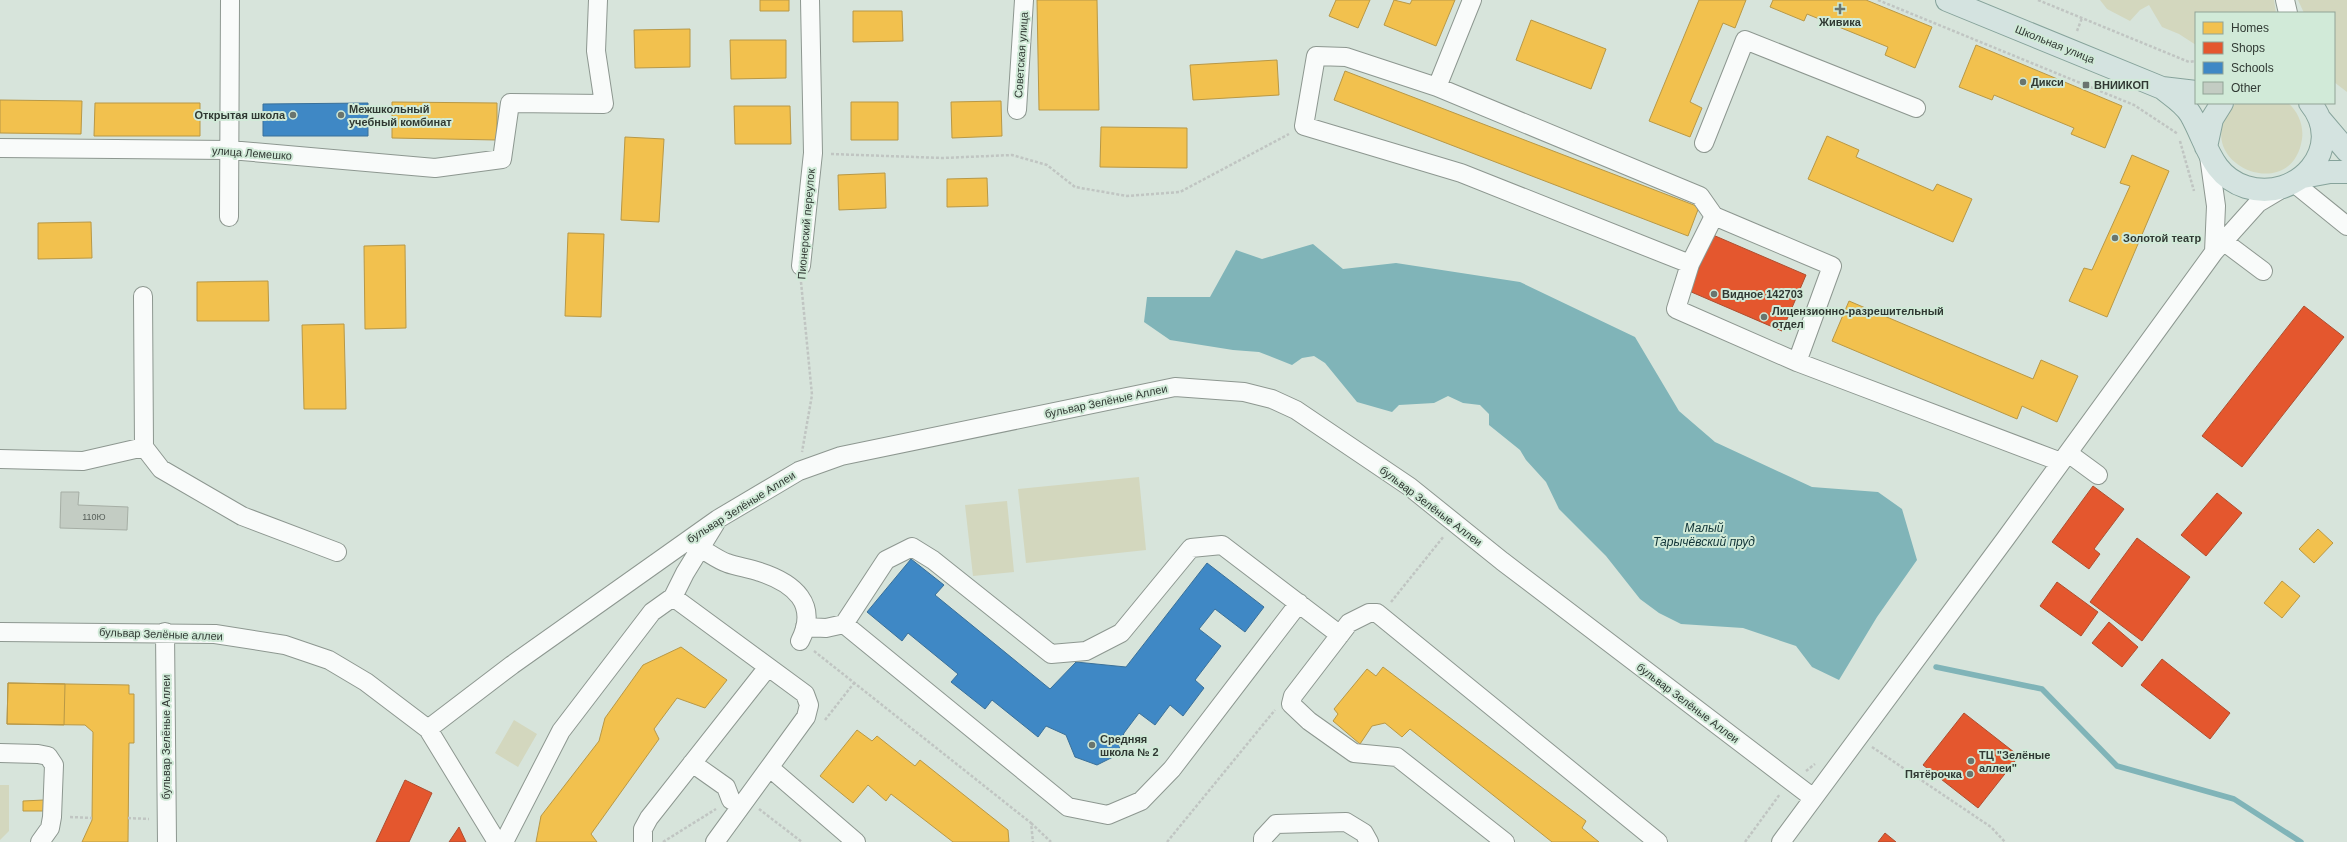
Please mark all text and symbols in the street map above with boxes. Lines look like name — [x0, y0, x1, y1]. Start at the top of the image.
marker: Живика — [1835, 4, 1845, 14]
street label: Советская улица — [1012, 11, 1030, 99]
legend — [2195, 12, 2335, 104]
place label: Живика — [1818, 16, 1862, 28]
text: Homes — [2231, 21, 2269, 35]
street label: Школьная улица — [2014, 23, 2097, 66]
text: Shops — [2231, 41, 2265, 55]
text: Schools — [2231, 61, 2274, 75]
place label: Дикси — [2031, 76, 2064, 88]
marker: Дикси — [2018, 77, 2028, 87]
place label: ВНИИКОП — [2094, 79, 2149, 91]
marker: ВНИИКОП — [2081, 80, 2091, 90]
text: Other — [2231, 81, 2261, 95]
place label: Межшкольный учебный комбинат — [349, 103, 452, 128]
place label: Открытая школа — [194, 109, 286, 121]
marker: Открытая школа — [288, 110, 298, 120]
marker: Межшкольный учебный комбинат — [336, 110, 346, 120]
street label: улица Лемешко — [212, 144, 292, 162]
street label: Пионерский переулок — [795, 168, 817, 280]
place label: Золотой театр — [2123, 232, 2201, 244]
marker: Золотой театр — [2110, 233, 2120, 243]
place label: Видное 142703 — [1722, 288, 1803, 300]
marker: Видное 142703 — [1709, 289, 1719, 299]
place label: Лицензионно-разрешительный отдел — [1772, 305, 1944, 330]
marker: Лицензионно-разрешительный отдел — [1759, 312, 1769, 322]
street label: бульвар Зелёные Аллеи — [1044, 382, 1168, 420]
street label: бульвар Зелёные Аллеи — [1377, 464, 1485, 548]
street label: бульвар Зелёные Аллеи — [685, 469, 797, 545]
house number: 110Ю — [82, 512, 106, 522]
water label: Малый Тарычёвский пруд — [1653, 521, 1755, 549]
street label: бульвар Зелёные аллеи — [99, 626, 223, 642]
street label: бульвар Зелёные Аллеи — [1634, 661, 1742, 745]
street label: бульвар Зелёные Аллеи — [160, 674, 172, 800]
place label: Средняя школа № 2 — [1100, 733, 1159, 758]
marker: Средняя школа № 2 — [1087, 740, 1097, 750]
place label: ТЦ "Зелёные аллеи" — [1979, 749, 2050, 774]
marker: ТЦ "Зелёные аллеи" — [1966, 756, 1976, 766]
place label: Пятёрочка — [1905, 768, 1963, 780]
marker: Пятёрочка — [1965, 769, 1975, 779]

